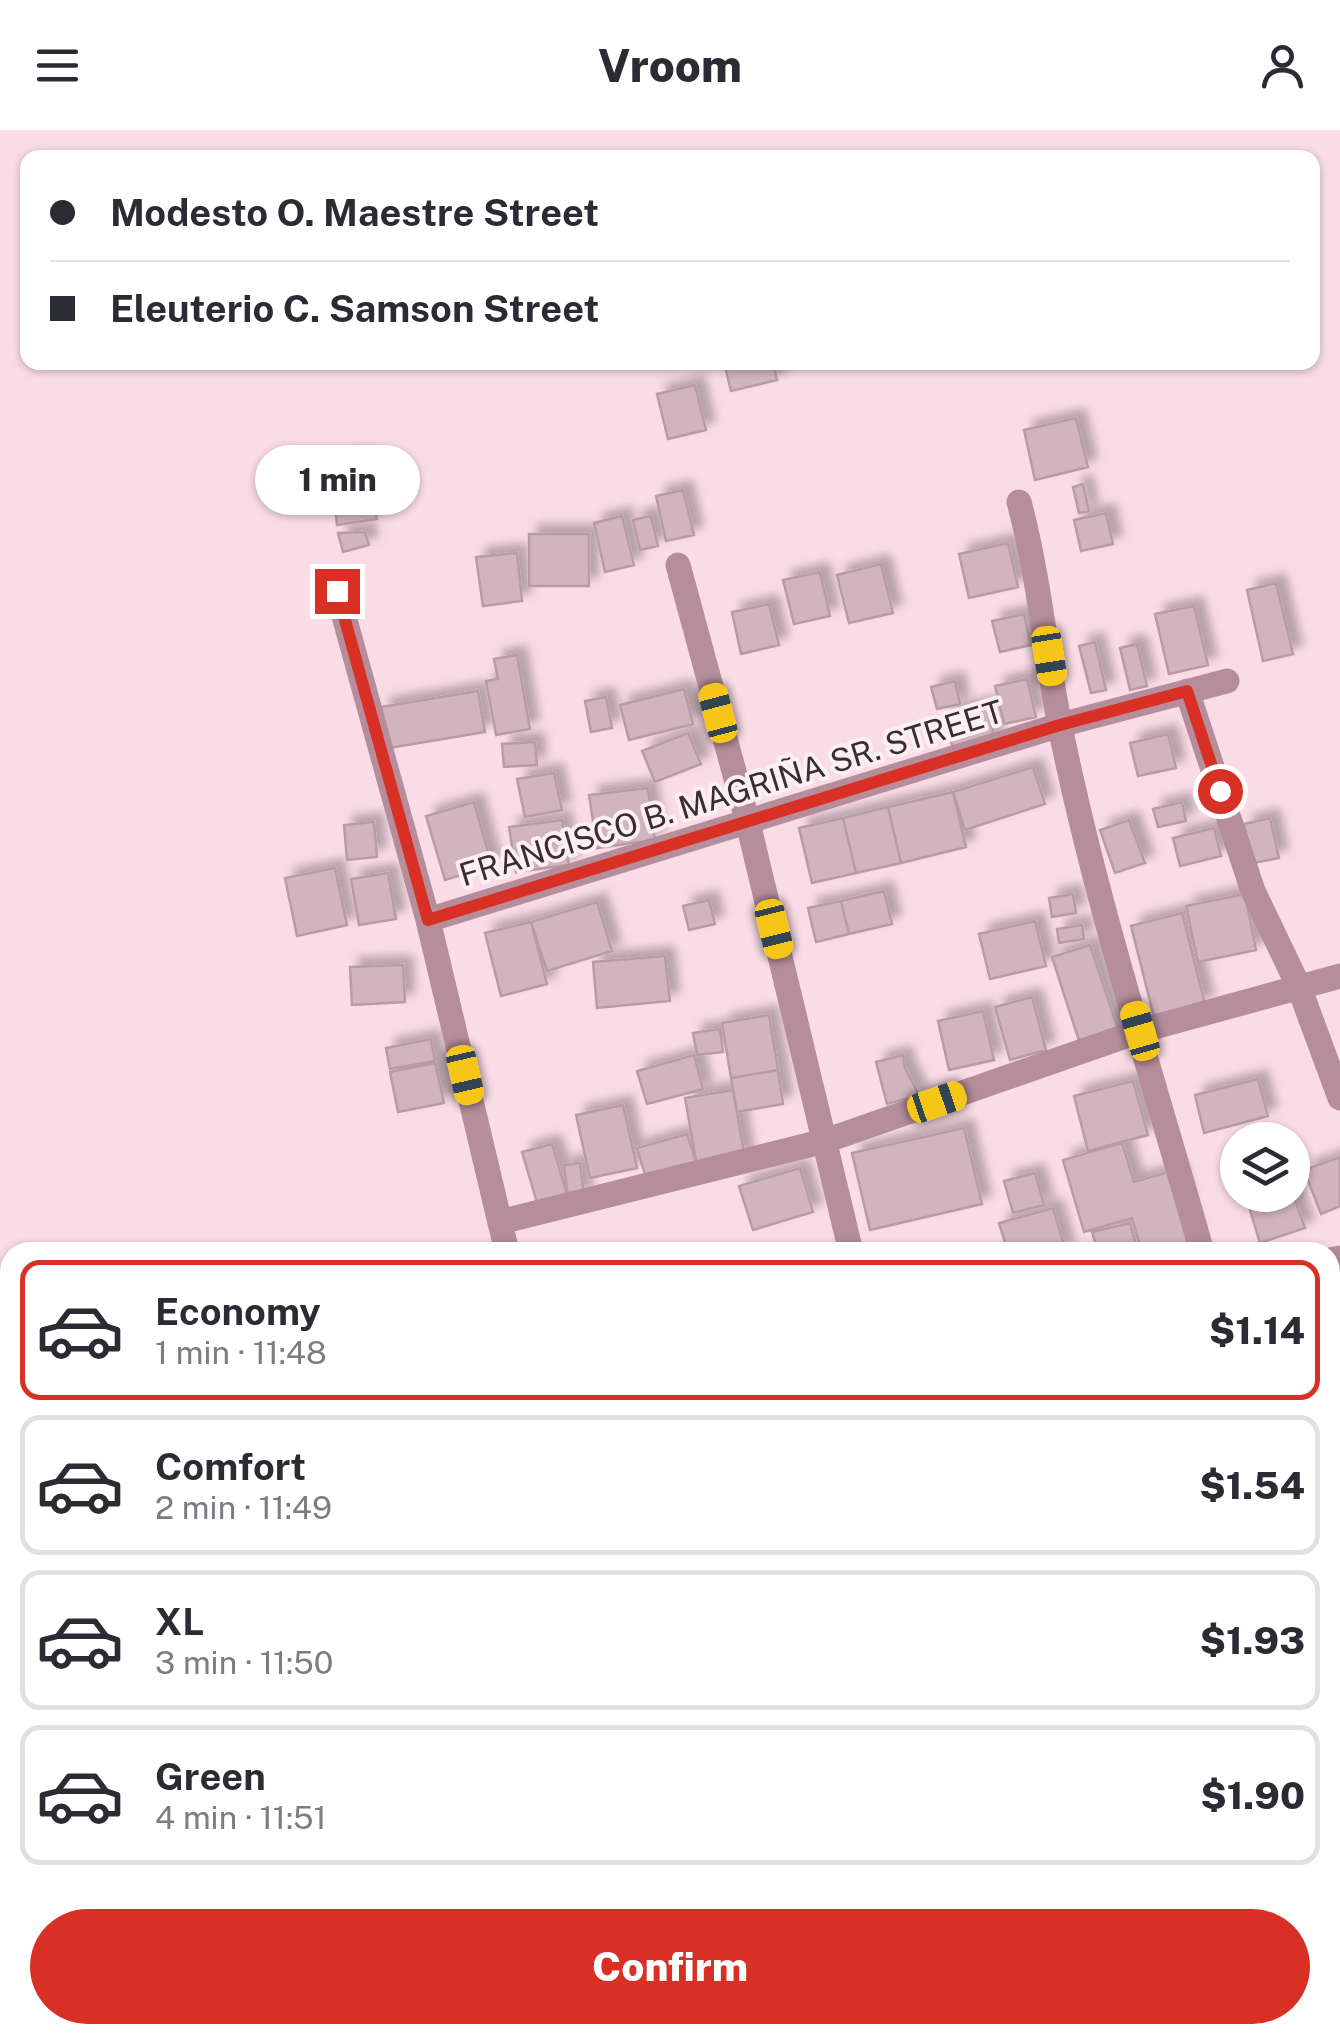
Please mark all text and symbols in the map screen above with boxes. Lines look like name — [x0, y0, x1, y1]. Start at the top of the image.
icon: menu — [30, 38, 85, 93]
icon: person — [1255, 38, 1310, 93]
text: Vroom — [598, 39, 742, 92]
text: Modesto O. Maestre Street — [110, 190, 599, 235]
text: Eleuterio C. Samson Street — [110, 286, 599, 331]
callout: 1 min — [255, 446, 420, 516]
text: 1 min — [298, 461, 377, 498]
route end — [315, 569, 360, 614]
car — [1029, 624, 1069, 688]
car — [696, 680, 740, 746]
street label: FRANCISCO B. MAGRIÑA SR. STREET — [455, 692, 1007, 894]
route start — [1198, 769, 1243, 814]
car — [752, 896, 796, 962]
car — [1117, 998, 1163, 1064]
car — [444, 1042, 486, 1108]
car — [904, 1078, 970, 1126]
map controls — [1220, 1122, 1310, 1212]
button: layers — [1220, 1122, 1310, 1212]
icon: car — [35, 1285, 125, 1375]
text: Economy — [155, 1289, 321, 1334]
text: $1.14 — [1209, 1308, 1305, 1353]
text: 1 min · 11:48 — [155, 1334, 327, 1371]
icon: car — [35, 1440, 125, 1530]
text: Comfort — [155, 1444, 306, 1489]
text: $1.54 — [1199, 1463, 1305, 1508]
text: 2 min · 11:49 — [155, 1489, 332, 1526]
icon: car — [35, 1595, 125, 1685]
text: XL — [155, 1599, 204, 1644]
text: $1.93 — [1200, 1618, 1305, 1663]
text: 3 min · 11:50 — [155, 1644, 333, 1681]
icon: car — [35, 1750, 125, 1840]
text: Green — [155, 1754, 266, 1799]
text: $1.90 — [1200, 1773, 1305, 1818]
text: 4 min · 11:51 — [155, 1799, 327, 1836]
button: Confirm — [30, 1909, 1310, 2024]

